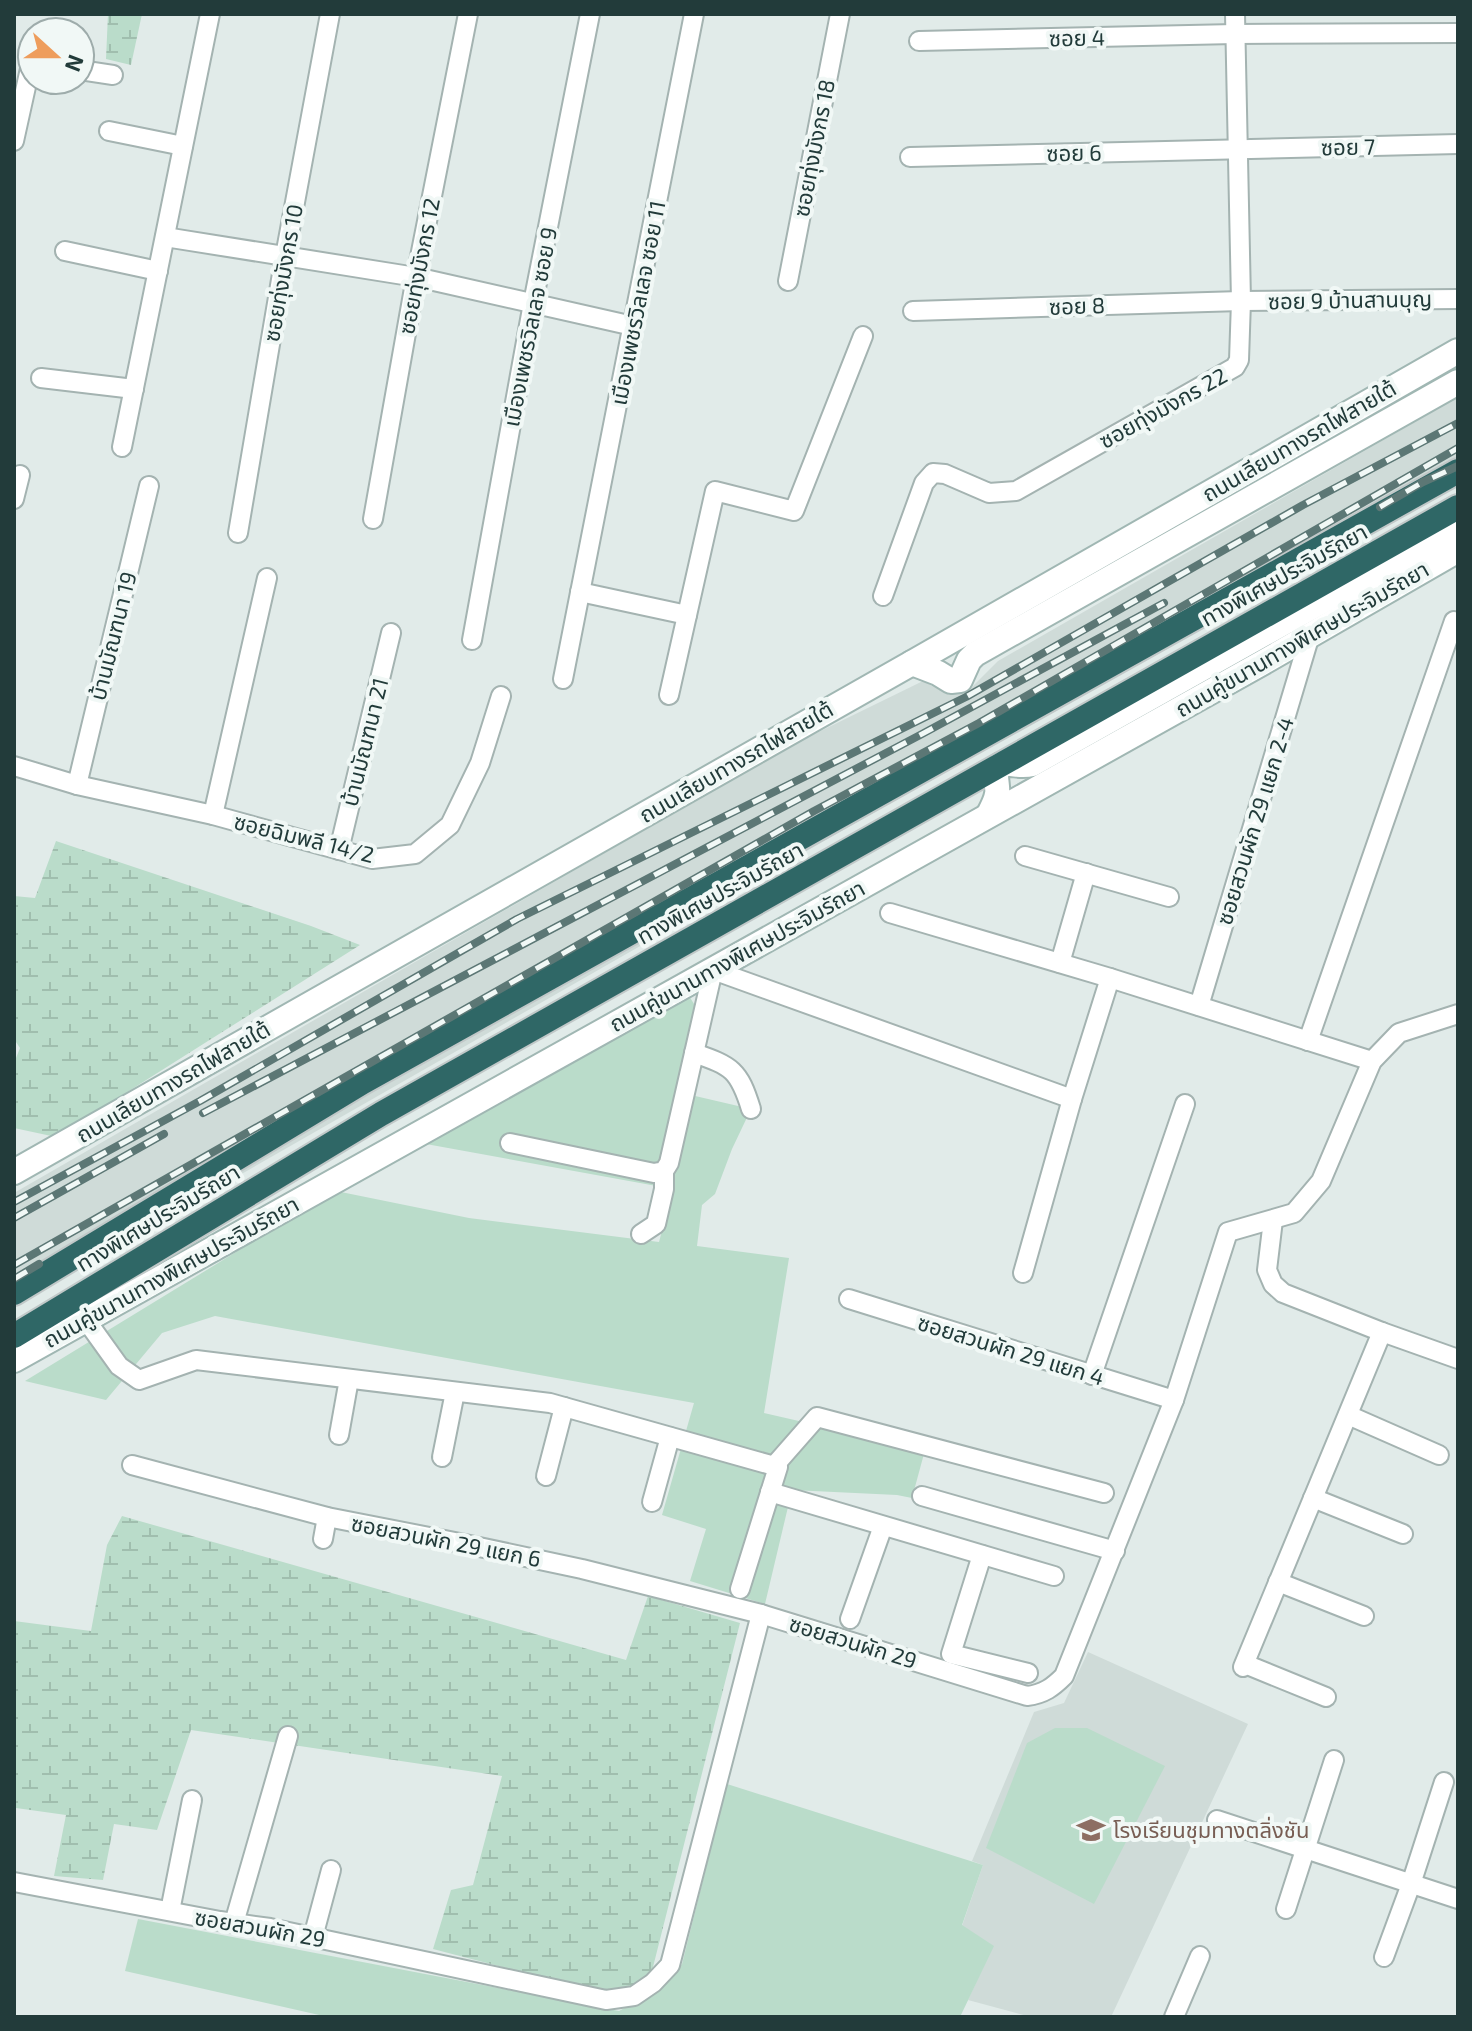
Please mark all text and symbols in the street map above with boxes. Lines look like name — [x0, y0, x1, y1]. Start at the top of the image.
north arrow — [16, 16, 96, 96]
street label: ซอย 4 — [1049, 24, 1105, 50]
text: N — [61, 51, 91, 76]
street label: ซอยทุ่งมังกร 18 — [787, 77, 841, 219]
street label: ซอย 7 — [1321, 133, 1375, 159]
street label: ซอย 6 — [1046, 139, 1102, 165]
street label: ซอยทุ่งมังกร 12 — [392, 195, 446, 337]
street label: เมืองเพชรวิลเลจ ซอย 11 — [604, 198, 670, 407]
street label: ซอยทุ่งมังกร 10 — [257, 202, 309, 344]
street label: เมืองเพชรวิลเลจ ซอย 9 — [497, 225, 561, 429]
street label: ซอย 9 บ้านสานบุญ — [1268, 285, 1432, 315]
street label: ซอย 8 — [1048, 291, 1106, 319]
street label: ซอยทุ่งมังกร 22 — [1094, 361, 1232, 455]
street label: ถนนเลียบทางรถไฟสายใต้ — [1197, 374, 1400, 506]
street label: ทางพิเศษประจิมรัถยา — [1196, 518, 1371, 631]
street label: ถนนคู่ขนานทางพิเศษประจิมรัถยา — [1170, 555, 1434, 723]
street label: บ้านมัณฑนา 19 — [83, 569, 141, 703]
street label: บ้านมัณฑนา 21 — [336, 675, 393, 809]
street label: ถนนเลียบทางรถไฟสายใต้ — [634, 695, 837, 827]
street label: ซอยสวนผัก 29 แยก 2-4 — [1210, 714, 1298, 928]
street label: ซอยฉิมพลี 14/2 — [231, 807, 377, 867]
street label: ทางพิเศษประจิมรัถยา — [632, 836, 807, 949]
street label: ถนนคู่ขนานทางพิเศษประจิมรัถยา — [604, 874, 870, 1038]
street label: ถนนเลียบทางรถไฟสายใต้ — [71, 1015, 274, 1147]
street label: ทางพิเศษประจิมรัถยา — [71, 1158, 244, 1276]
street label: ถนนคู่ขนานทางพิเศษประจิมรัถยา — [38, 1190, 304, 1354]
street label: ซอยสวนผัก 29 แยก 4 — [915, 1308, 1108, 1390]
street label: ซอยสวนผัก 29 แยก 6 — [349, 1509, 543, 1571]
street label: ซอยสวนผัก 29 — [786, 1609, 920, 1673]
school or university icon: โรงเรียนชุมทางตลิ่งชัน — [1076, 1815, 1106, 1845]
place label: โรงเรียนชุมทางตลิ่งชัน — [1113, 1816, 1309, 1844]
street label: ซอยสวนผัก 29 — [193, 1903, 327, 1951]

